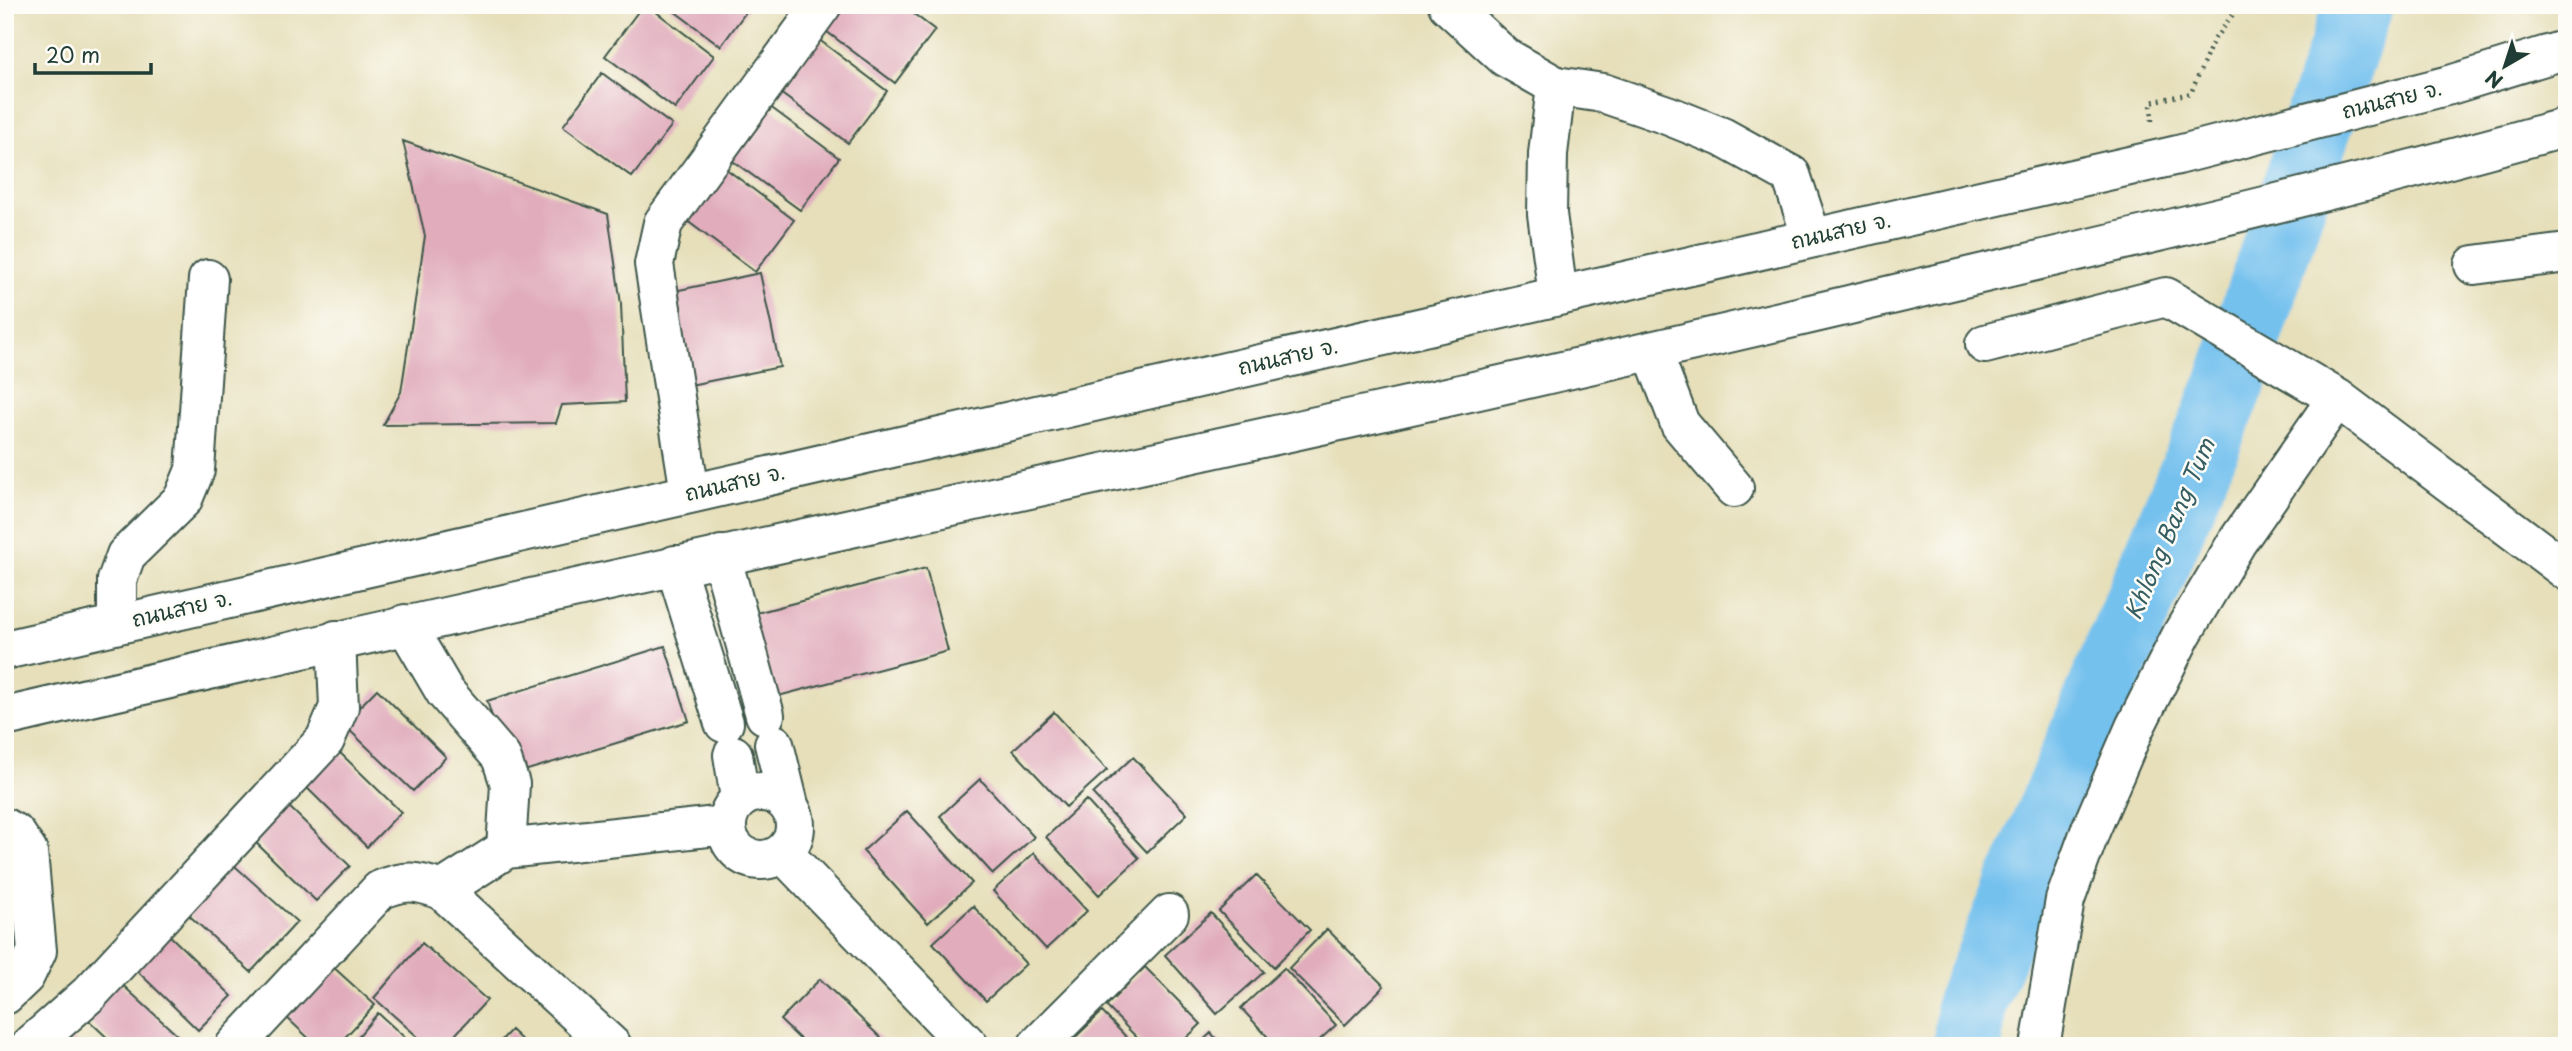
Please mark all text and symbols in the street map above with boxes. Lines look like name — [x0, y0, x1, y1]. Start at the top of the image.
scale bar — [35, 32, 150, 76]
north arrow — [2470, 32, 2540, 102]
text: 20 m — [46, 38, 100, 70]
text: N — [2479, 64, 2508, 96]
street label: ถนนสาย จ. — [2338, 70, 2445, 126]
street label: ถนนสาย จ. — [1787, 202, 1894, 256]
street label: ถนนสาย จ. — [1234, 328, 1341, 382]
water label: Khlong Bang Tum — [2115, 431, 2223, 625]
street label: ถนนสาย จ. — [681, 454, 788, 508]
street label: ถนนสาย จ. — [128, 580, 235, 634]

